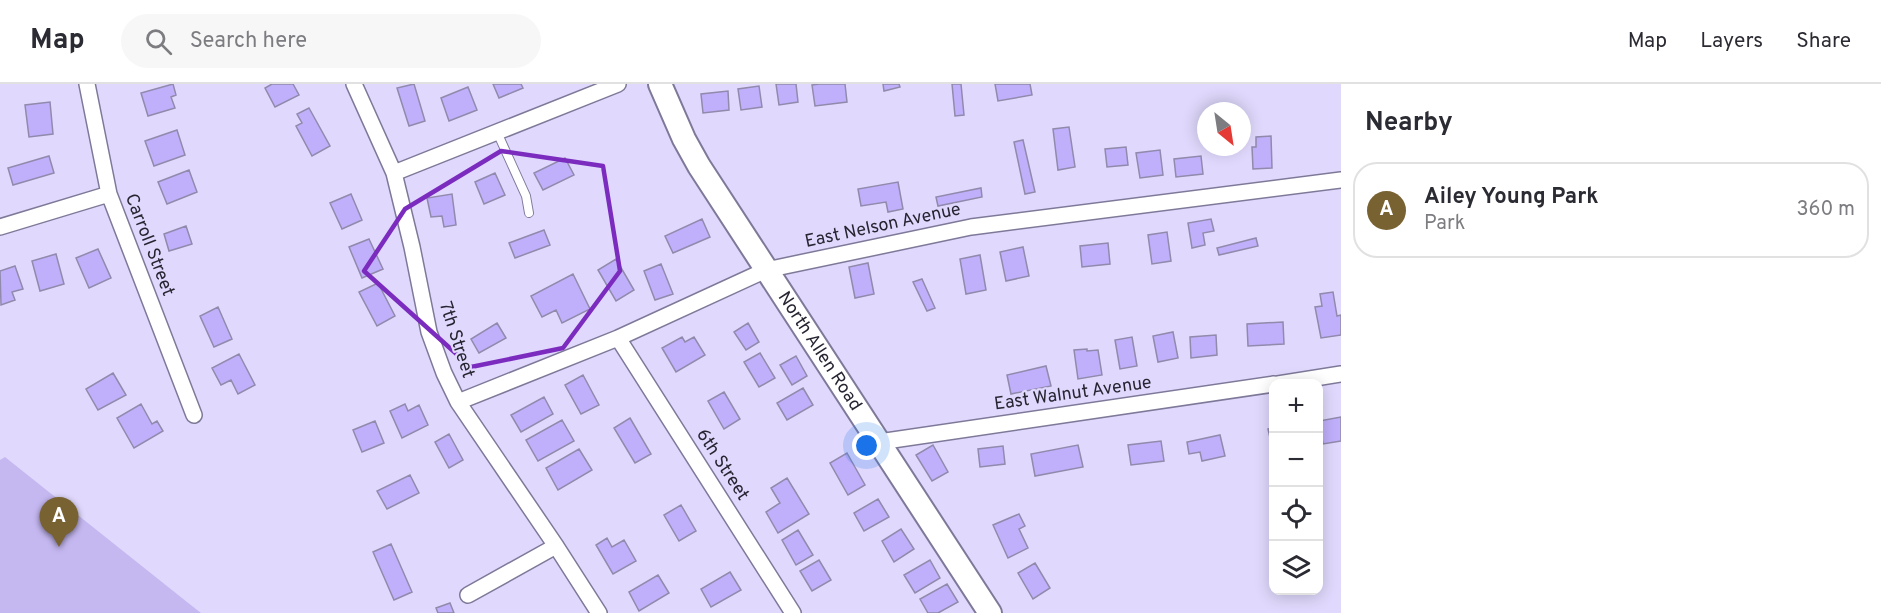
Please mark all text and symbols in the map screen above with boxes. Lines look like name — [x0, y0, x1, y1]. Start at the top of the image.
search box — [121, 14, 541, 68]
text: Map — [30, 23, 85, 59]
icon: search — [142, 25, 175, 58]
text: Search here — [190, 28, 307, 55]
text: Map — [1628, 28, 1667, 55]
text: Layers — [1700, 28, 1763, 55]
text: Share — [1796, 28, 1851, 55]
north arrow — [1197, 102, 1251, 156]
text: Nearby — [1365, 107, 1453, 140]
text: Ailey Young Park — [1424, 184, 1599, 211]
street label: Carroll Street — [119, 190, 179, 300]
text: A — [1379, 197, 1394, 223]
text: 360 m — [1797, 197, 1855, 223]
street label: East Nelson Avenue — [803, 198, 963, 254]
text: Park — [1424, 211, 1465, 237]
street label: North Allen Road — [772, 287, 867, 415]
street label: 7th Street — [433, 299, 479, 381]
street label: East Walnut Avenue — [993, 372, 1153, 416]
map controls — [1269, 379, 1323, 595]
button: + — [1269, 379, 1323, 433]
street label: 6th Street — [690, 425, 754, 505]
your location — [852, 431, 881, 460]
button: − — [1269, 433, 1323, 487]
button: locate — [1269, 487, 1323, 541]
pin: A — [40, 498, 78, 547]
button: layers — [1269, 541, 1323, 595]

